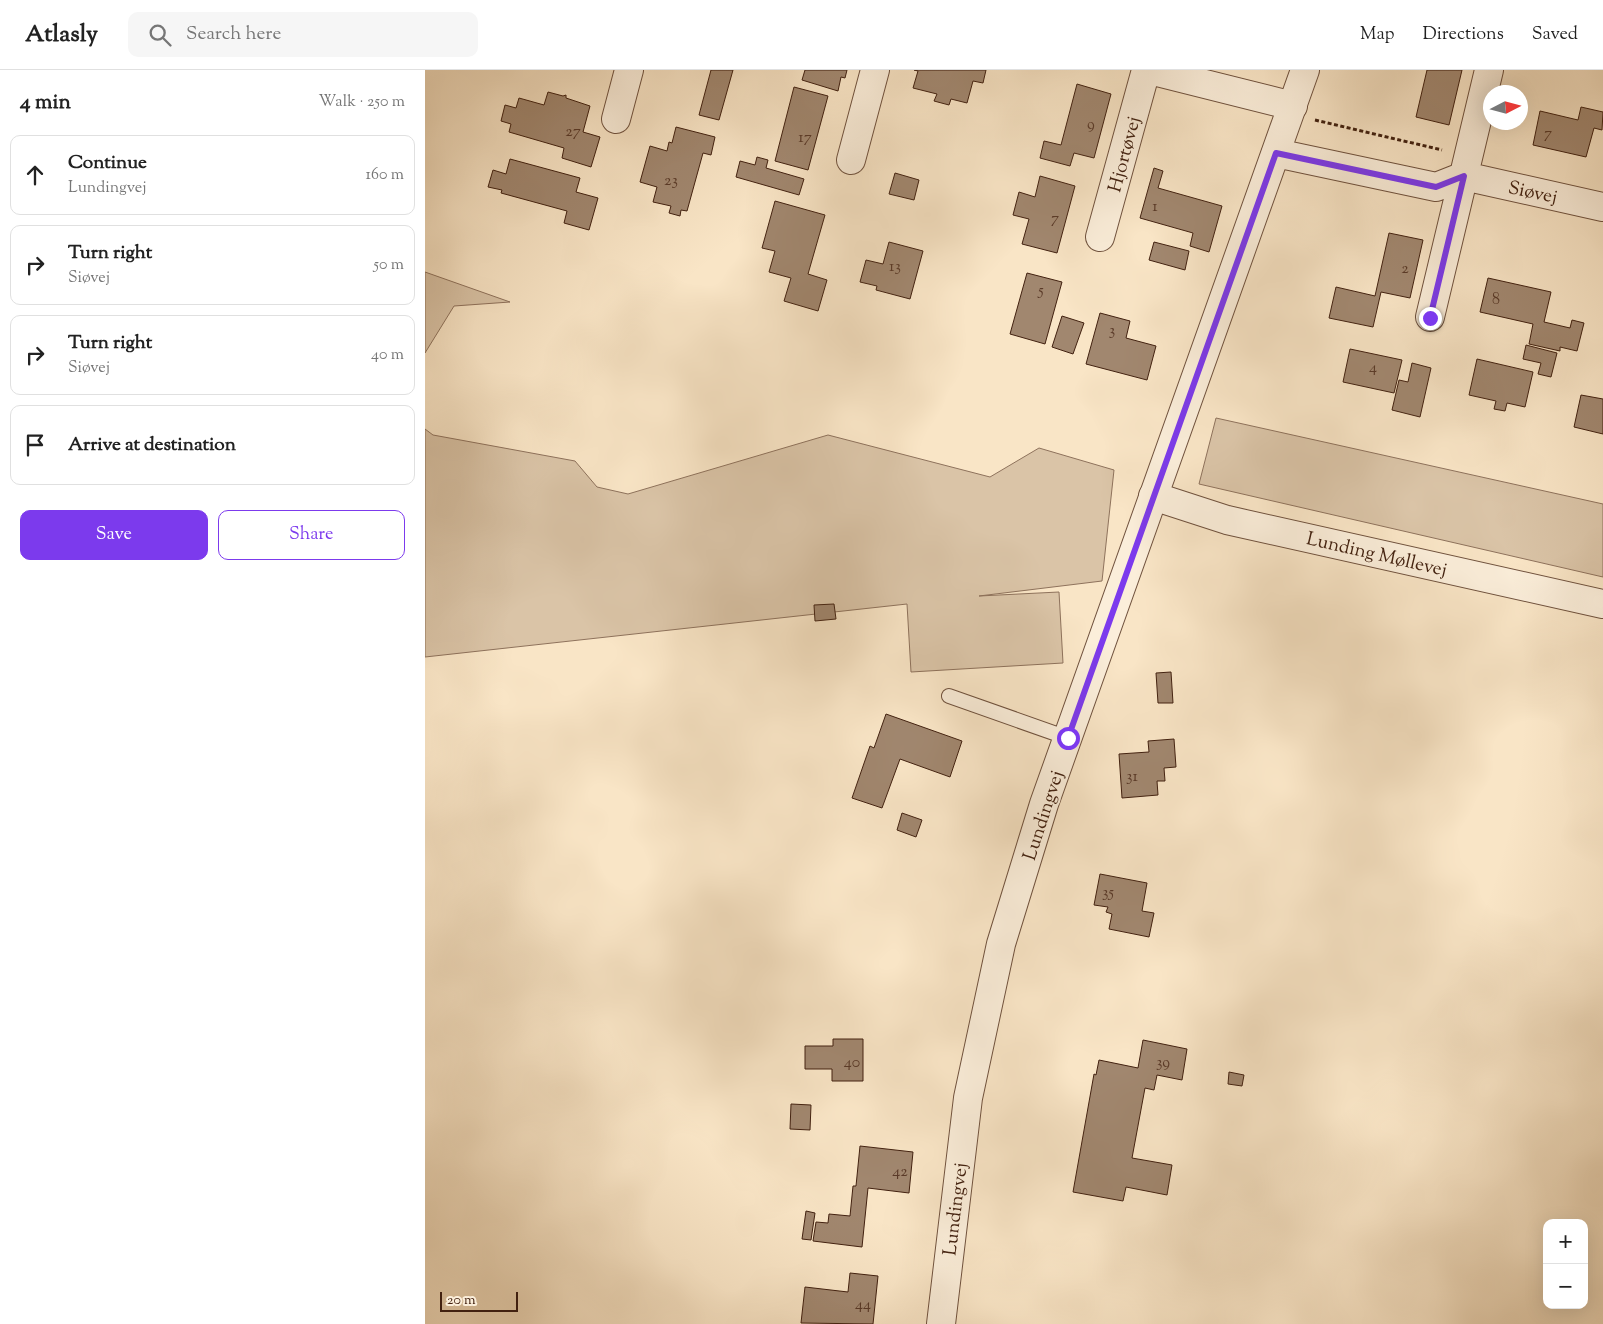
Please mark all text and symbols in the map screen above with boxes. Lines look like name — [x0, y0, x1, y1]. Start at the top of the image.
search box — [128, 12, 478, 57]
text: Atlasly — [25, 18, 98, 52]
icon: search — [146, 21, 174, 49]
text: Search here — [186, 21, 281, 48]
text: Map — [1360, 22, 1395, 48]
text: Directions — [1423, 22, 1504, 48]
text: Saved — [1532, 22, 1578, 48]
north arrow — [1483, 85, 1528, 130]
text: 4 min — [20, 88, 71, 118]
text: Walk · 250 m — [319, 91, 405, 114]
house number: 9 — [1087, 114, 1095, 137]
street label: Hjortøvej — [1102, 114, 1149, 196]
house number: 27 — [565, 121, 581, 144]
house number: 7 — [1544, 123, 1552, 146]
house number: 17 — [798, 127, 812, 150]
text: Continue — [68, 150, 147, 177]
icon: ahead — [21, 161, 49, 189]
text: 160 m — [366, 164, 404, 187]
house number: 23 — [664, 170, 678, 193]
street label: Siøvej — [1505, 175, 1560, 212]
text: Lundingvej — [68, 177, 147, 200]
house number: 1 — [1152, 196, 1158, 219]
house number: 7 — [1051, 208, 1059, 231]
text: Turn right — [68, 240, 152, 267]
icon: right — [21, 251, 49, 279]
text: 50 m — [373, 254, 404, 277]
house number: 13 — [889, 256, 901, 279]
house number: 2 — [1401, 258, 1409, 281]
text: Siøvej — [68, 267, 110, 290]
house number: 5 — [1037, 280, 1044, 303]
house number: 8 — [1492, 289, 1500, 312]
route end — [1419, 307, 1442, 330]
house number: 3 — [1109, 320, 1115, 343]
text: Turn right — [68, 330, 152, 357]
icon: right — [21, 341, 49, 369]
text: 40 m — [371, 344, 404, 367]
text: Siøvej — [68, 357, 110, 380]
house number: 4 — [1369, 357, 1377, 380]
icon: arrive — [21, 431, 49, 459]
text: Arrive at destination — [68, 432, 236, 459]
button: Save — [20, 510, 208, 560]
button: Share — [218, 510, 405, 560]
street label: Lunding Møllevej — [1303, 526, 1450, 585]
route start — [1057, 727, 1080, 750]
house number: 31 — [1126, 766, 1139, 789]
street label: Lundingvej — [1017, 767, 1072, 864]
house number: 35 — [1102, 882, 1114, 905]
house number: 40 — [844, 1052, 860, 1075]
house number: 39 — [1156, 1052, 1170, 1075]
house number: 42 — [892, 1161, 908, 1184]
street label: Lundingvej — [937, 1161, 976, 1257]
map controls — [1543, 1219, 1588, 1309]
button: + — [1543, 1219, 1588, 1264]
button: − — [1543, 1264, 1588, 1309]
scale bar — [440, 1289, 517, 1312]
text: 20 m — [447, 1291, 476, 1311]
house number: 44 — [855, 1294, 871, 1317]

